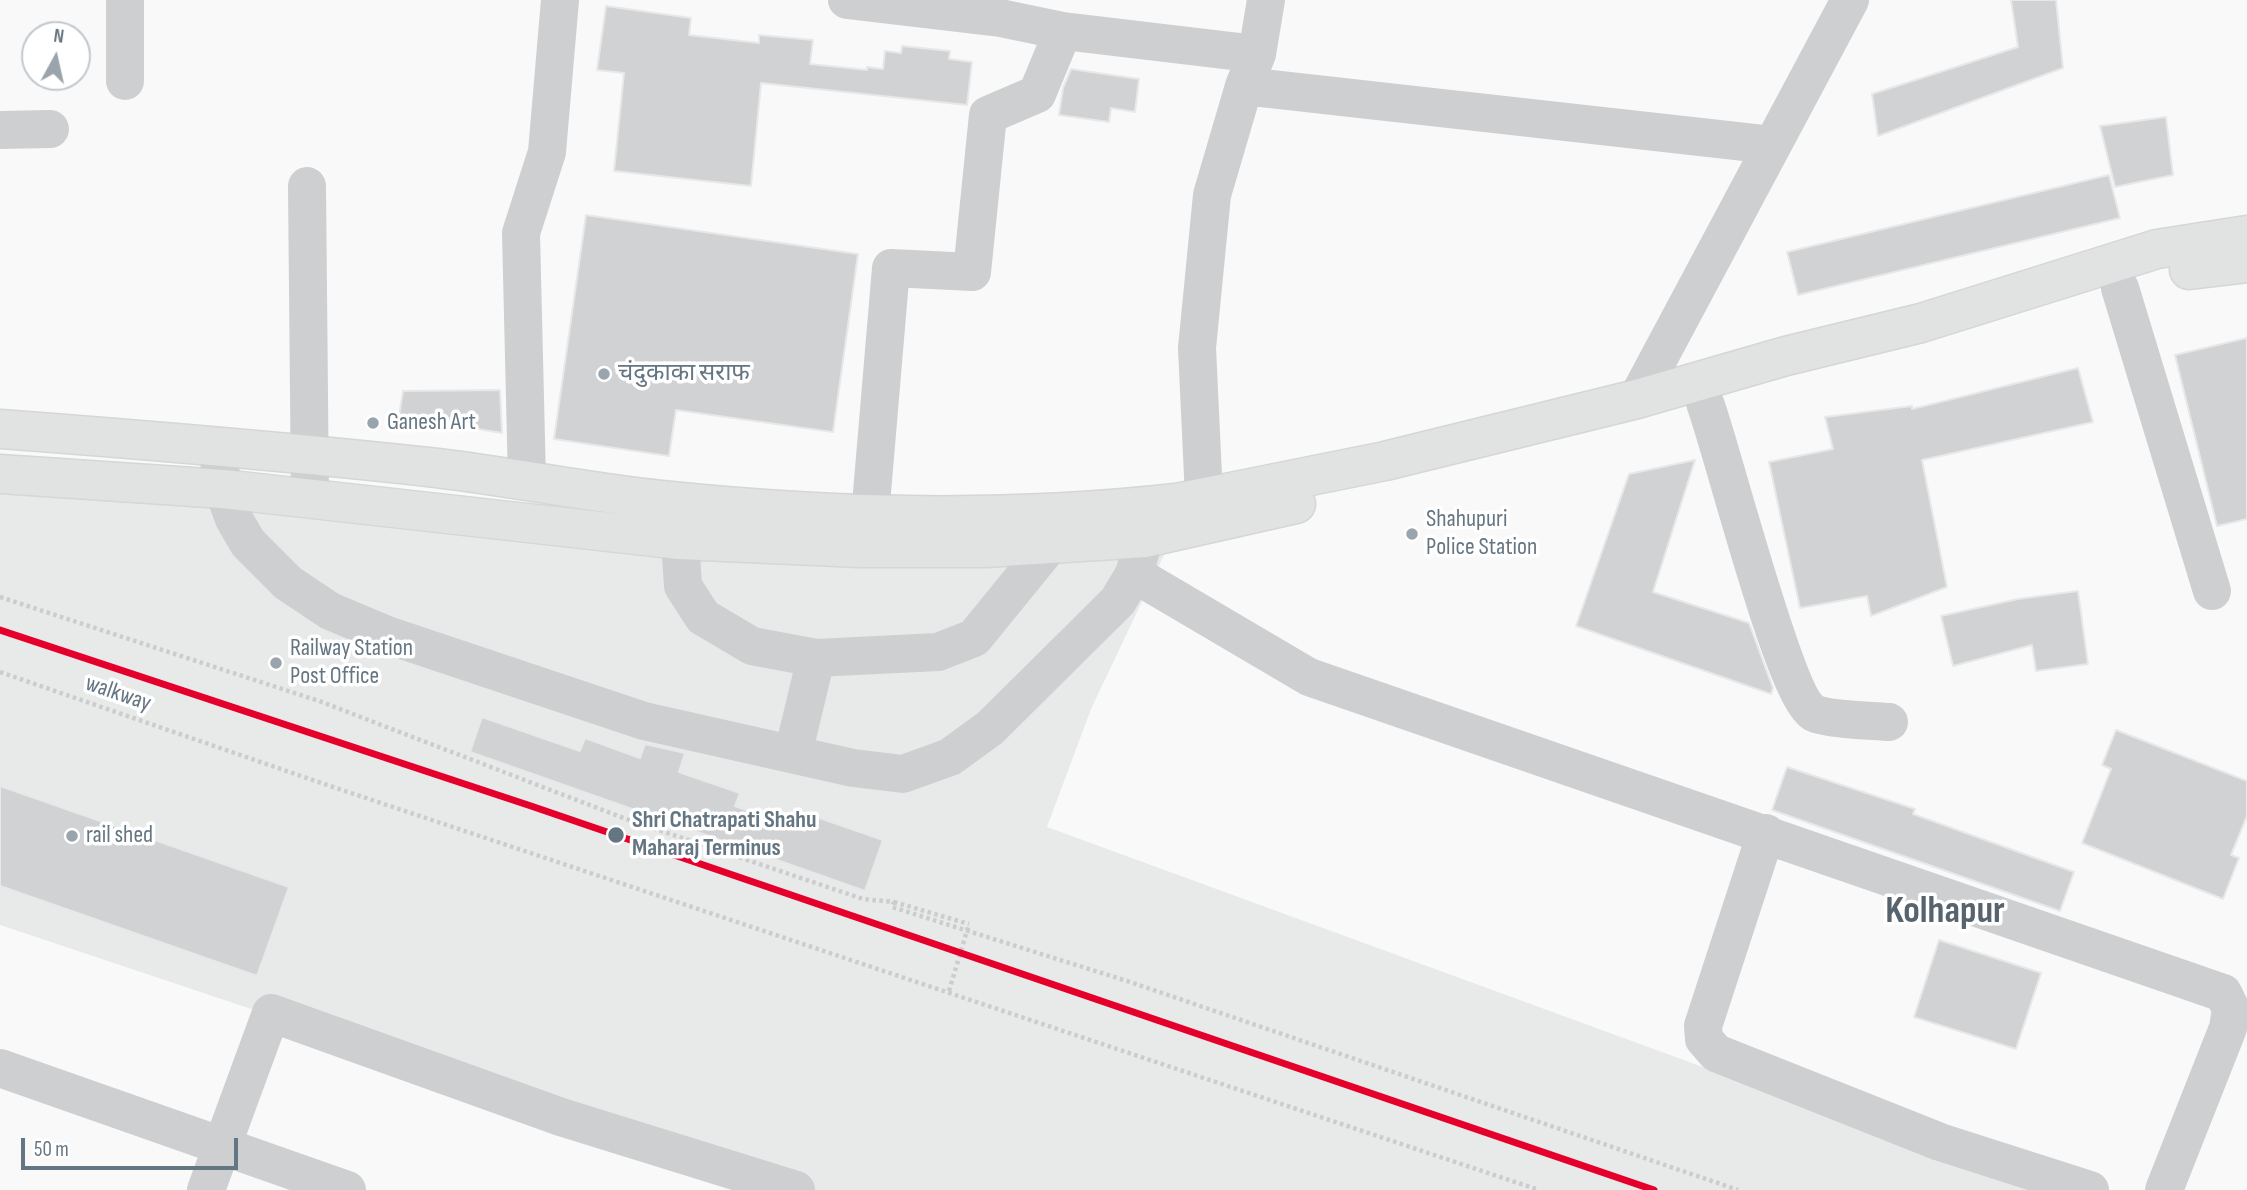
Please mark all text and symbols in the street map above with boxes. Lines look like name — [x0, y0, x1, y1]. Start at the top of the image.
north arrow — [21, 21, 91, 91]
text: N — [52, 25, 65, 49]
place label: चंदुकाका सराफ — [618, 360, 750, 388]
marker: चंदुकाका सराफ — [596, 366, 612, 382]
place label: Ganesh Art — [387, 409, 476, 437]
marker: Ganesh Art — [365, 415, 381, 431]
place label: Shahupuri Police Station — [1426, 506, 1537, 562]
marker: Shahupuri Police Station — [1404, 526, 1420, 542]
place label: Railway Station Post Office — [290, 635, 413, 691]
marker: Railway Station Post Office — [268, 655, 284, 671]
street label: walkway — [81, 669, 155, 719]
place label: Shri Chatrapati Shahu Maharaj Terminus — [632, 807, 816, 863]
place label: rail shed — [86, 822, 153, 850]
marker: Shri Chatrapati Shahu Maharaj Terminus — [606, 825, 626, 845]
marker: rail shed — [64, 828, 80, 844]
district label: Kolhapur — [1885, 889, 2005, 935]
scale bar — [24, 1124, 242, 1168]
text: 50 m — [34, 1137, 69, 1162]

